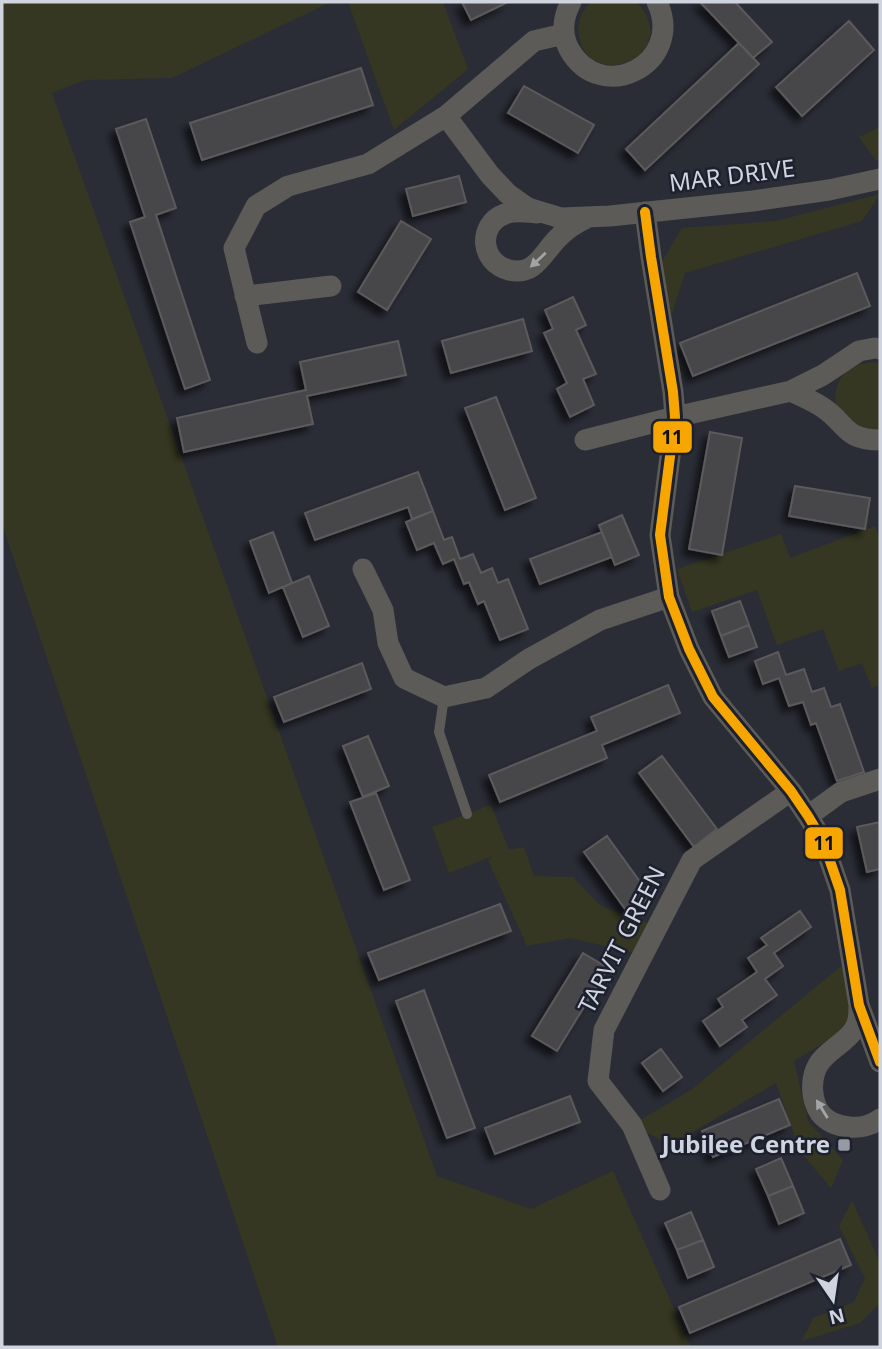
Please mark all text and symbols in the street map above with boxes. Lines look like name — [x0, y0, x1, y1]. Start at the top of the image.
street label: MAR DRIVE — [667, 150, 797, 199]
one-way arrow — [530, 252, 547, 268]
line badge: 11 — [652, 420, 693, 454]
text: 11 — [661, 424, 683, 450]
line badge: 11 — [804, 826, 844, 860]
text: 11 — [813, 830, 835, 856]
street label: TARVIT GREEN — [569, 860, 672, 1019]
one-way arrow — [815, 1099, 828, 1119]
place label: Jubilee Centre — [660, 1127, 830, 1160]
marker: Jubilee Centre — [836, 1137, 852, 1153]
north arrow — [798, 1265, 868, 1335]
text: N — [826, 1302, 847, 1331]

